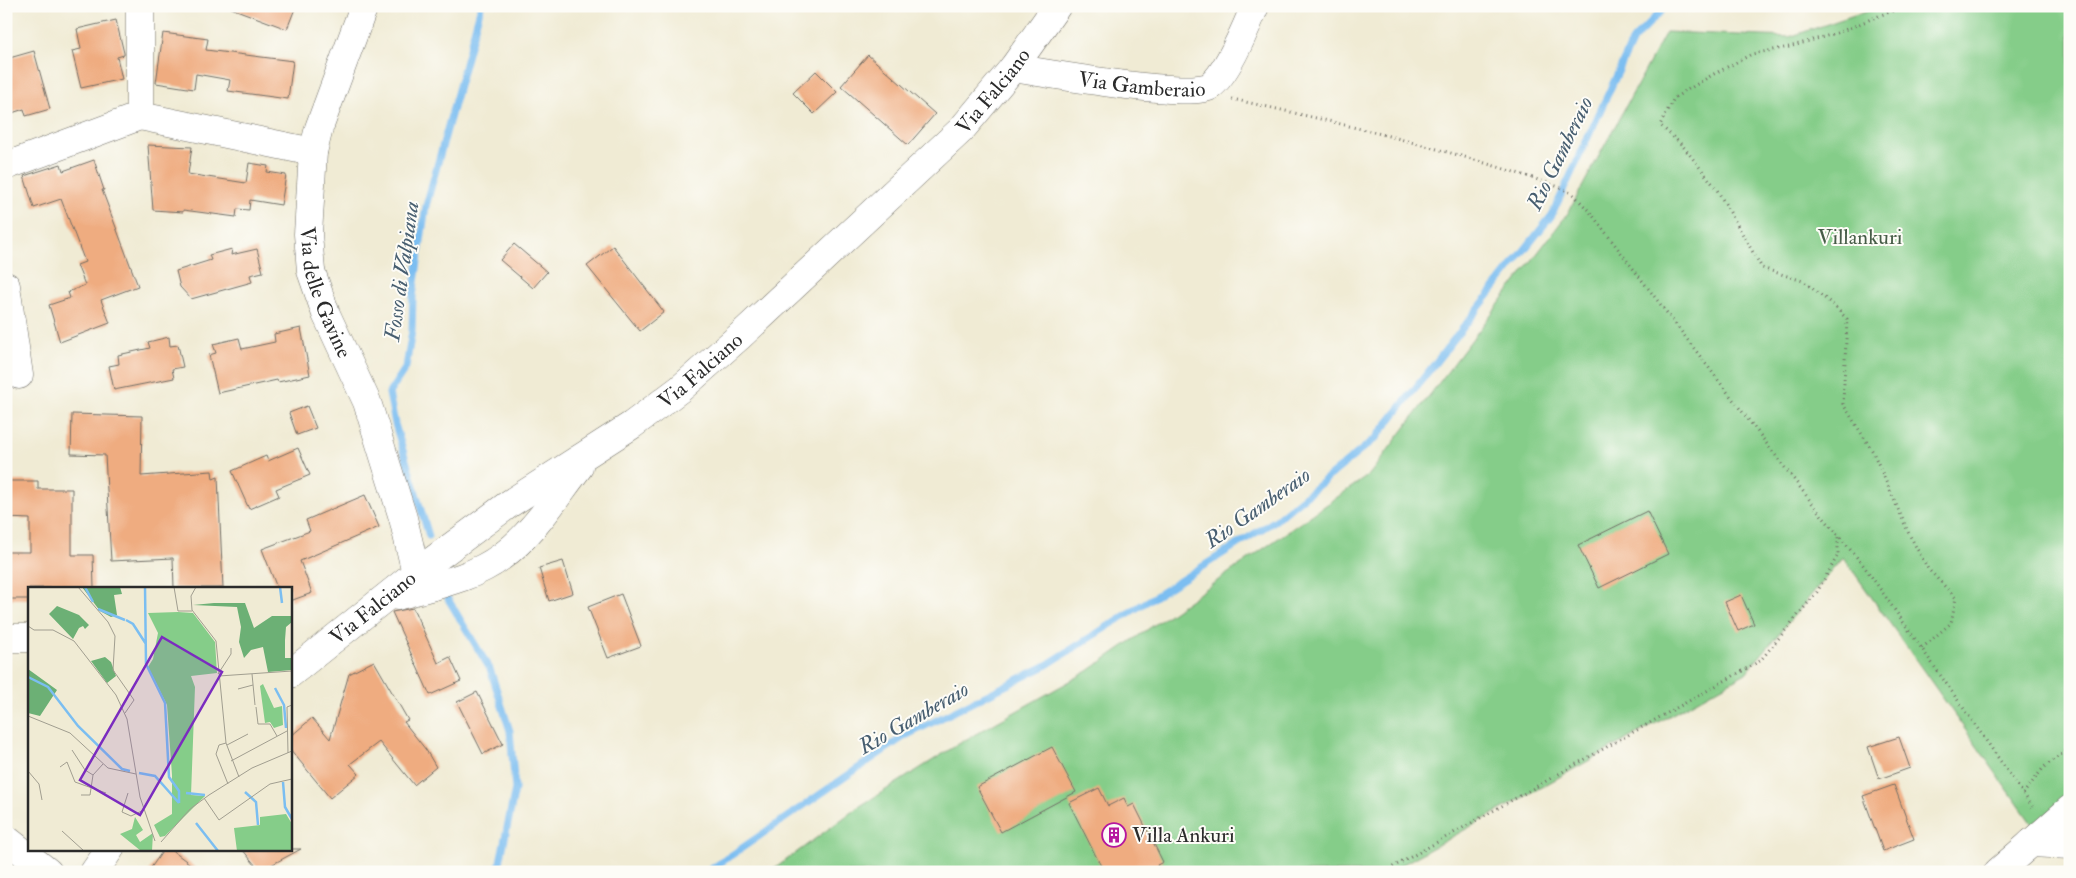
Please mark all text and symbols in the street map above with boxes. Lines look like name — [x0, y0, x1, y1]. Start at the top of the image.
street label: Via Falciano — [950, 43, 1037, 140]
street label: Via Gamberaio — [1077, 66, 1207, 104]
water label: Rio Gamberaio — [1520, 92, 1599, 216]
water label: Fosso di Valpiana — [378, 199, 426, 344]
park label: Villankuri — [1818, 224, 1903, 251]
street label: Via delle Gavine — [293, 226, 358, 362]
street label: Via Falciano — [653, 327, 749, 415]
water label: Rio Gamberaio — [1198, 461, 1316, 555]
street label: Via Falciano — [324, 565, 422, 651]
inset map — [28, 587, 291, 850]
water label: Rio Gamberaio — [852, 675, 974, 761]
building icon: Villa Ankuri — [1101, 822, 1127, 848]
place label: Villa Ankuri — [1132, 822, 1235, 849]

